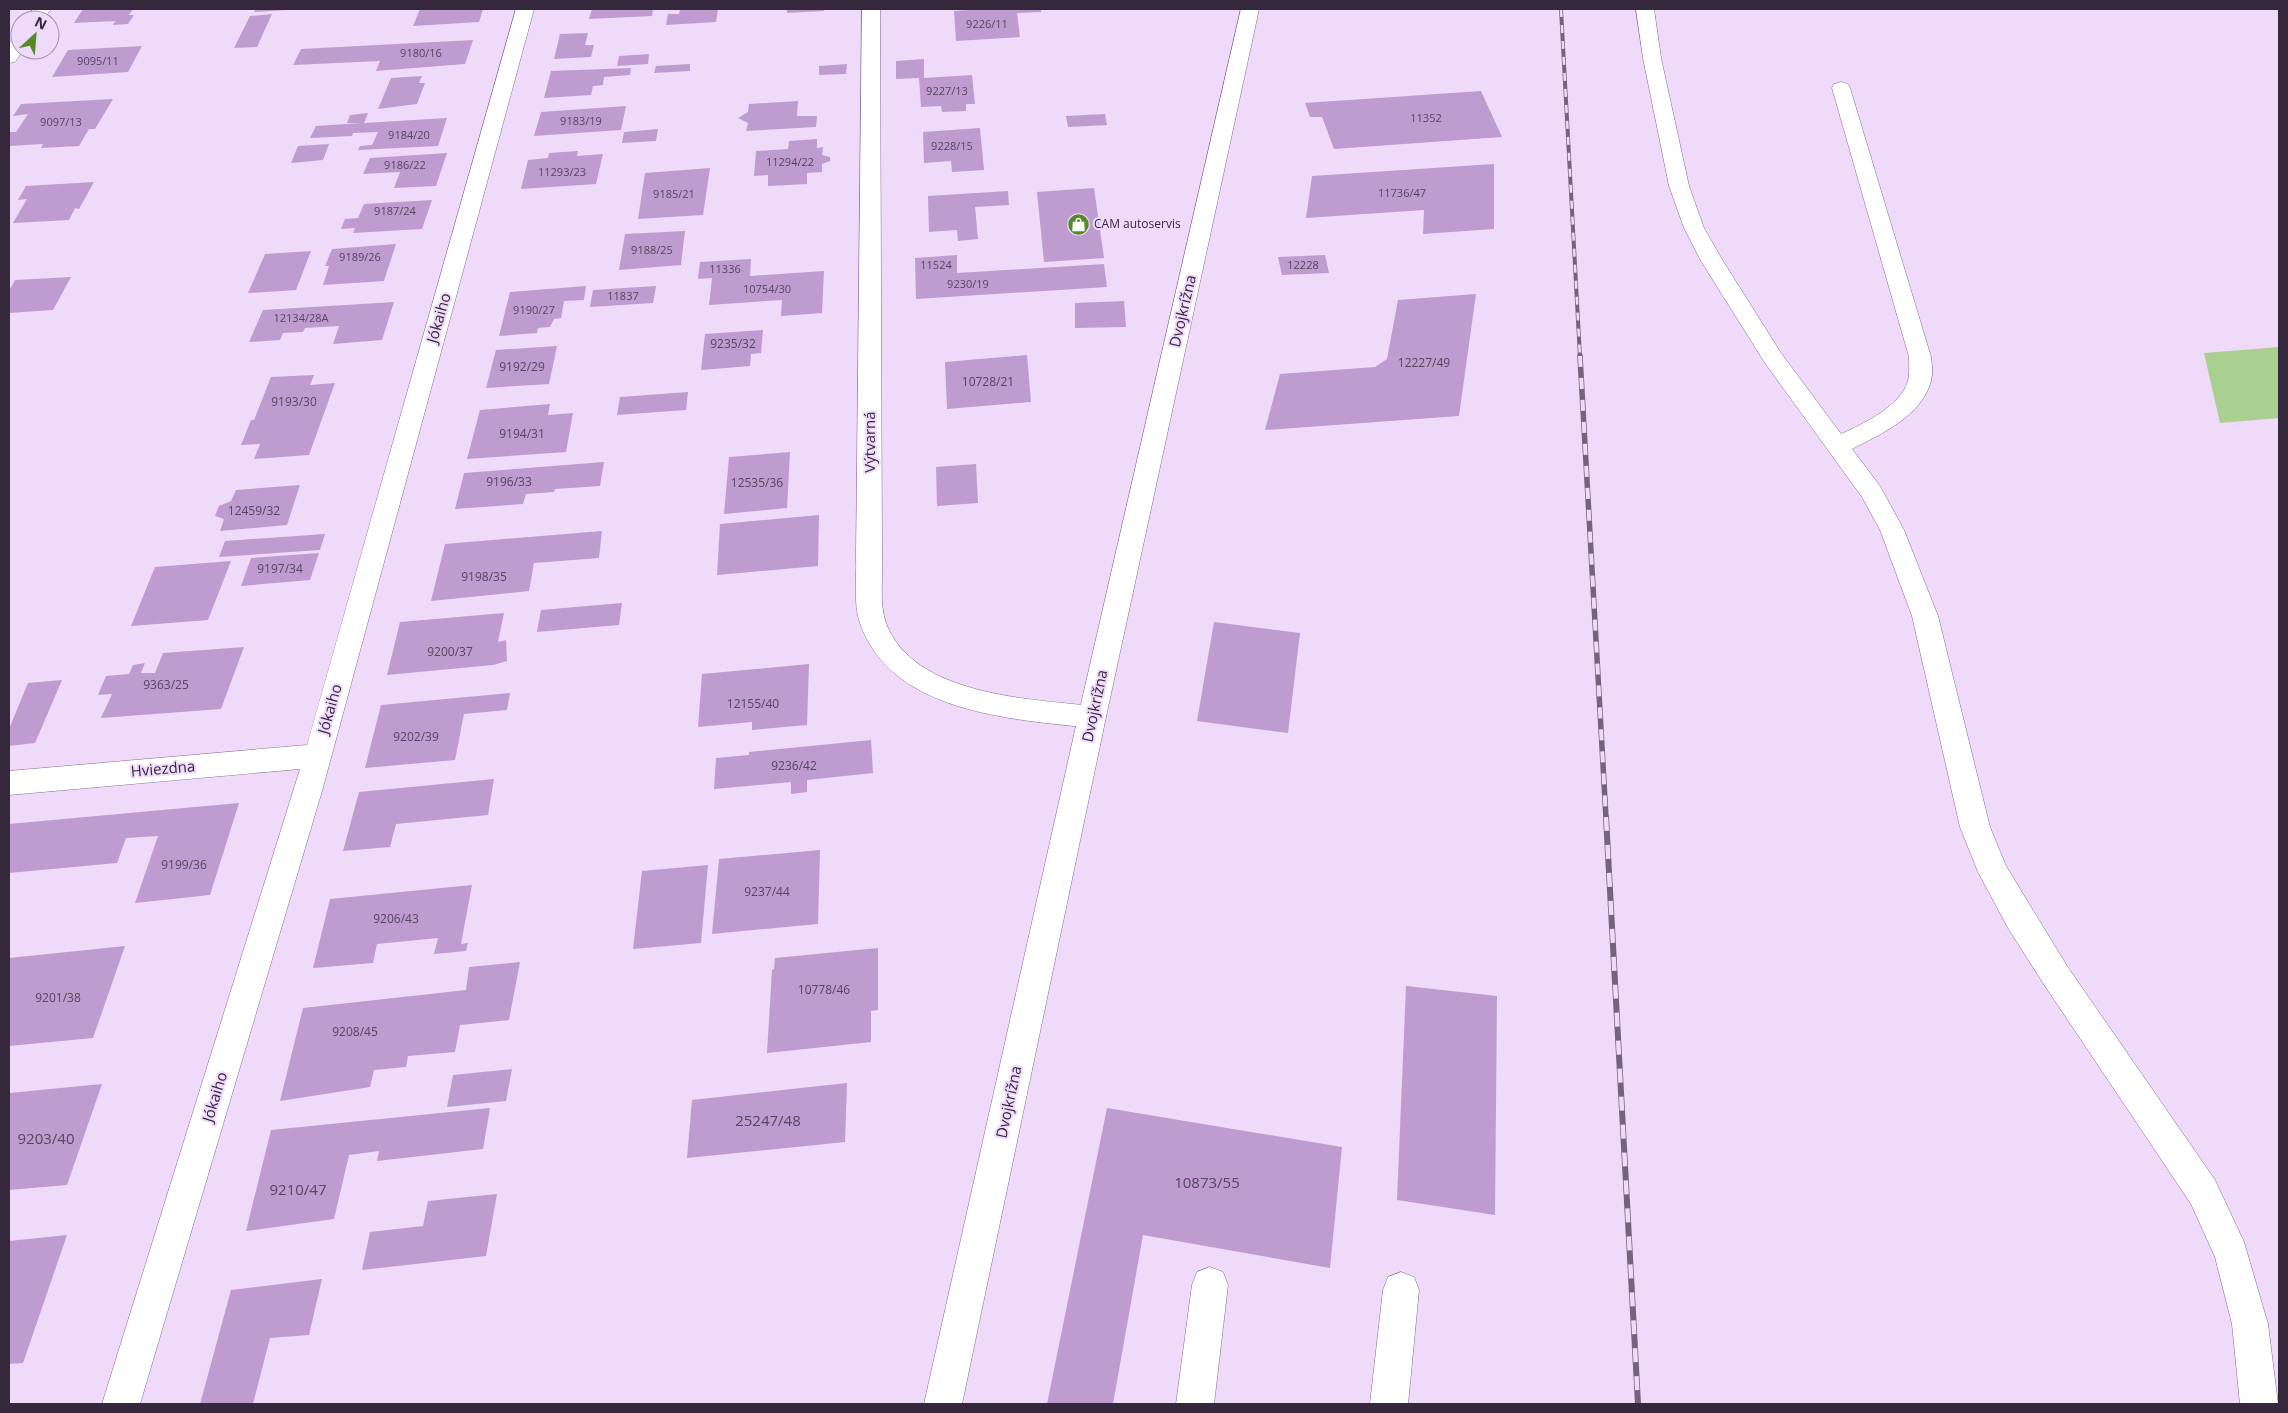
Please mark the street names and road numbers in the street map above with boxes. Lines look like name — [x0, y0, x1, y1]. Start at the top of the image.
street label: Dvojkrížna — [1164, 273, 1200, 349]
street label: Jókaiho — [421, 290, 455, 347]
street label: Výtvarná — [859, 411, 879, 473]
street label: Dvojkrížna — [1077, 668, 1111, 744]
street label: Jókaiho — [312, 681, 346, 738]
street label: Hviezdna — [130, 755, 196, 781]
street label: Dvojkrížna — [991, 1064, 1025, 1140]
street label: Jókaiho — [196, 1069, 231, 1126]

